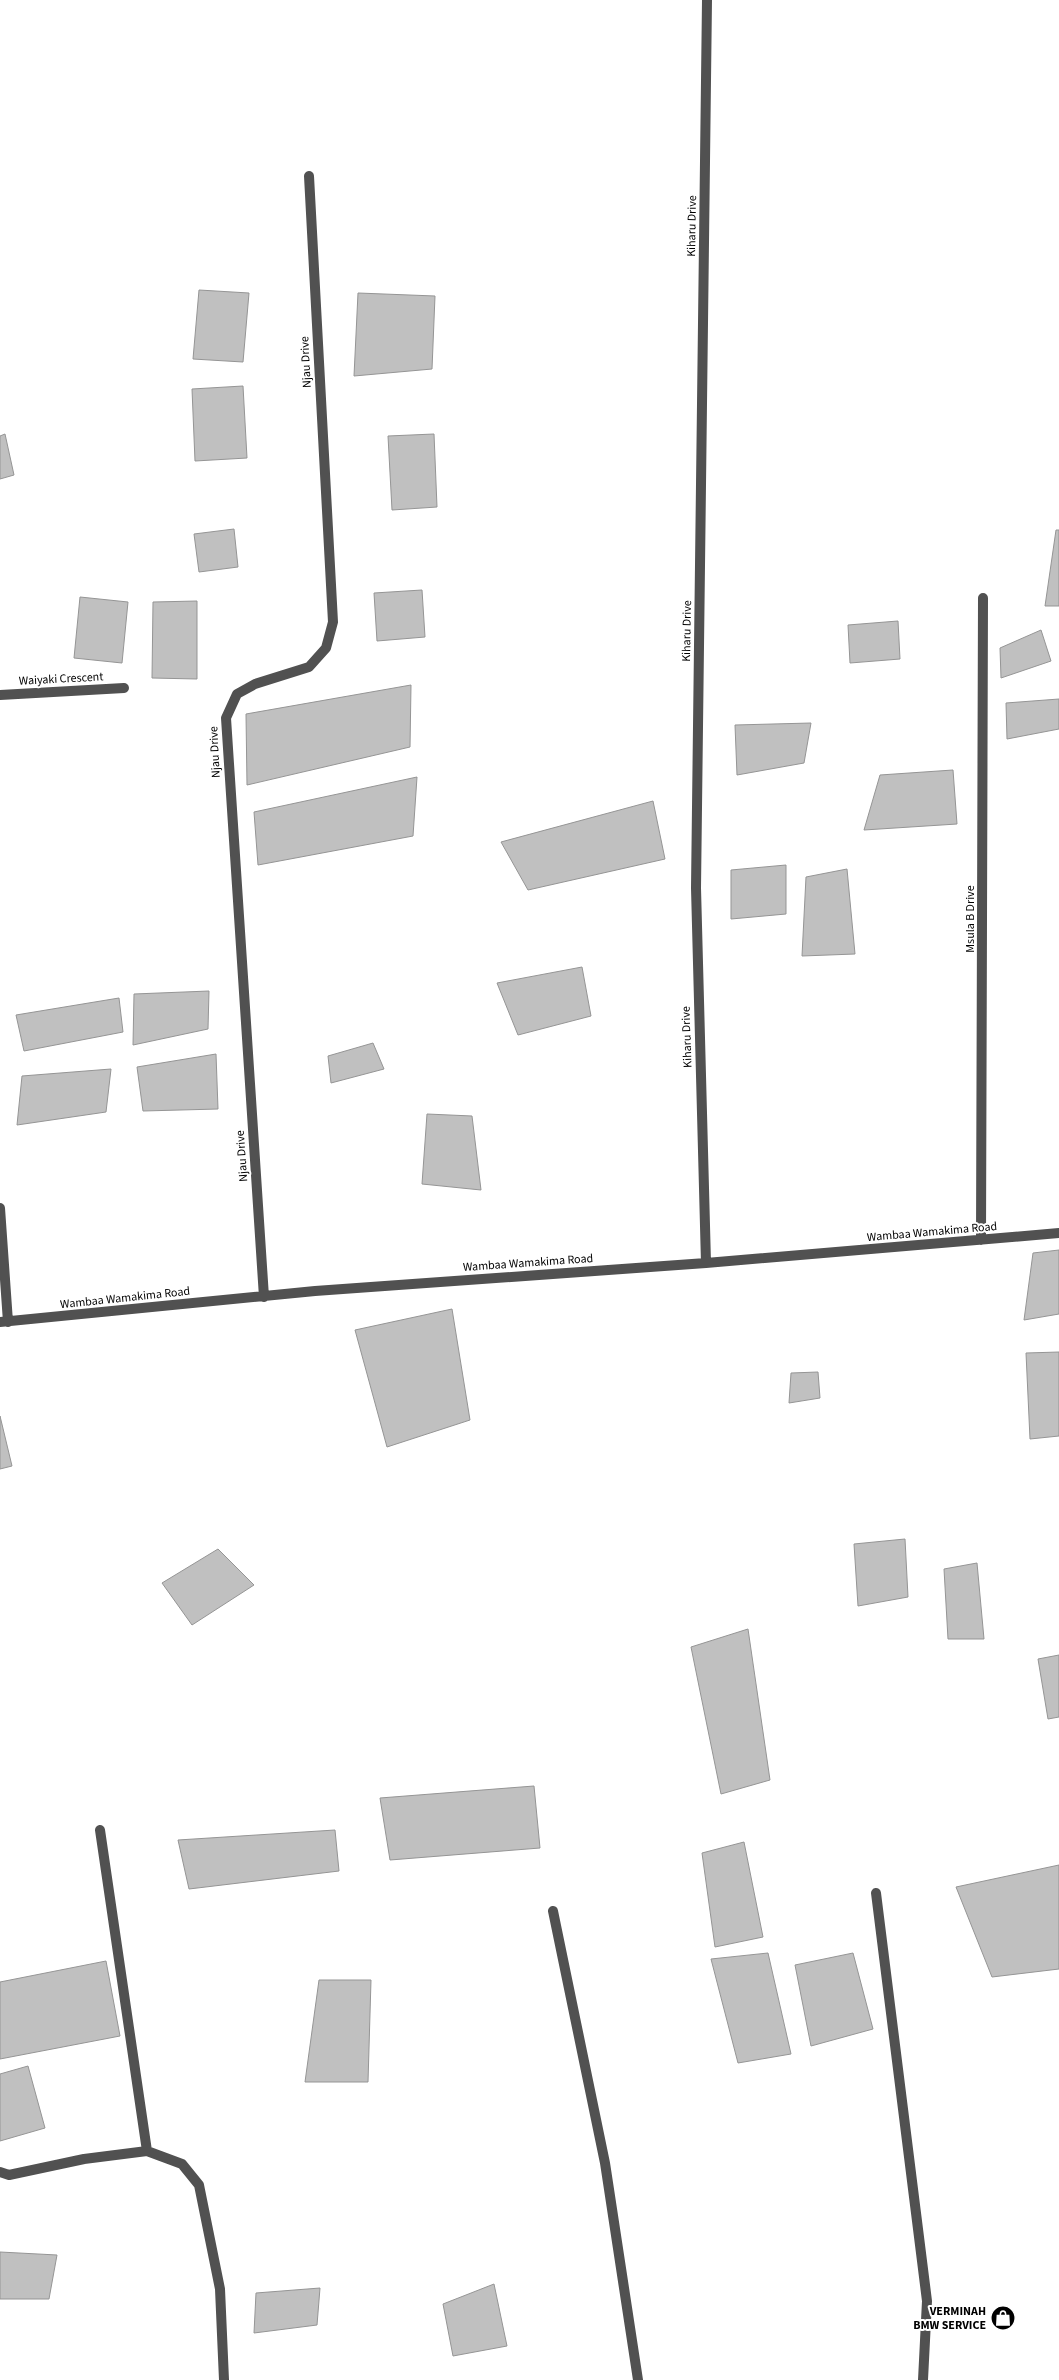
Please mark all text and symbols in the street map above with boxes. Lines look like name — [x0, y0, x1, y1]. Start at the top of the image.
street label: Kiharu Drive — [683, 195, 701, 257]
street label: Njau Drive — [296, 336, 316, 388]
street label: Kiharu Drive — [678, 600, 696, 662]
street label: Waiyaki Crescent — [18, 668, 104, 690]
street label: Njau Drive — [205, 726, 225, 778]
street label: Msula B Drive — [962, 885, 979, 953]
street label: Kiharu Drive — [677, 1006, 697, 1068]
street label: Njau Drive — [232, 1130, 252, 1182]
street label: Wambaa Wamakima Road — [866, 1218, 998, 1246]
street label: Wambaa Wamakima Road — [462, 1250, 594, 1276]
street label: Wambaa Wamakima Road — [59, 1283, 191, 1313]
place label: VERMINAH BMW SERVICE — [913, 2303, 986, 2334]
shop icon: VERMINAH BMW SERVICE — [990, 2305, 1016, 2331]

